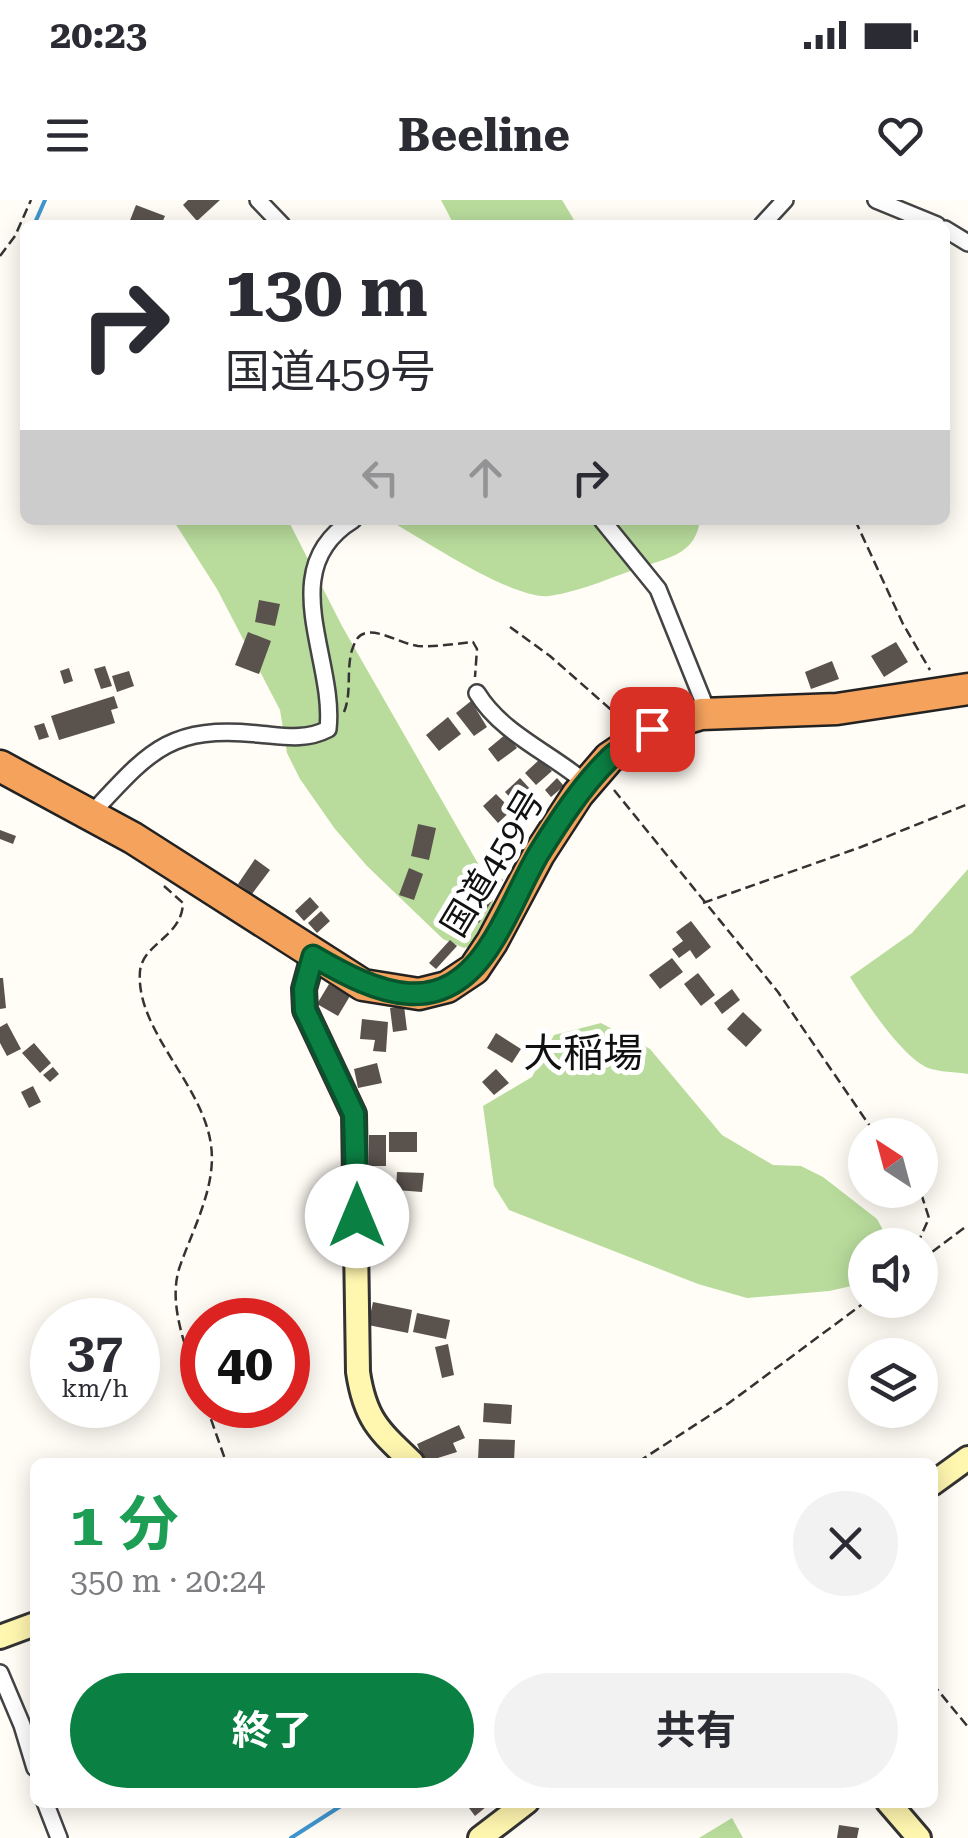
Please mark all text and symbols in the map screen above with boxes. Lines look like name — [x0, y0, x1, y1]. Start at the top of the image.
text: 20:23 — [50, 13, 147, 57]
icon: menu — [40, 108, 95, 163]
icon: heart — [873, 108, 928, 163]
text: Beeline — [398, 109, 570, 162]
text: 130 m — [225, 251, 428, 333]
icon: right — [60, 260, 190, 390]
text: 国道459号 — [225, 345, 436, 398]
icon: left — [353, 450, 408, 505]
icon: ahead — [458, 450, 513, 505]
icon: right — [563, 450, 618, 505]
pin — [610, 687, 695, 772]
icon: arrive — [625, 702, 680, 757]
street label: 国道459号 — [433, 782, 553, 944]
district label: 大稲場 — [523, 1030, 643, 1077]
north arrow — [848, 1118, 938, 1208]
map controls — [848, 1118, 938, 1428]
position arrow — [305, 1164, 409, 1268]
button: sound — [848, 1228, 938, 1318]
speed limit sign: 40 — [180, 1298, 310, 1428]
text: 37 — [67, 1322, 123, 1380]
button: layers — [848, 1338, 938, 1428]
text: km/h — [62, 1374, 128, 1403]
text: 1 分 — [70, 1489, 179, 1560]
button: close — [793, 1491, 898, 1596]
text: 350 m · 20:24 — [70, 1562, 265, 1600]
button: 終了 — [70, 1673, 474, 1788]
button: 共有 — [494, 1673, 898, 1788]

